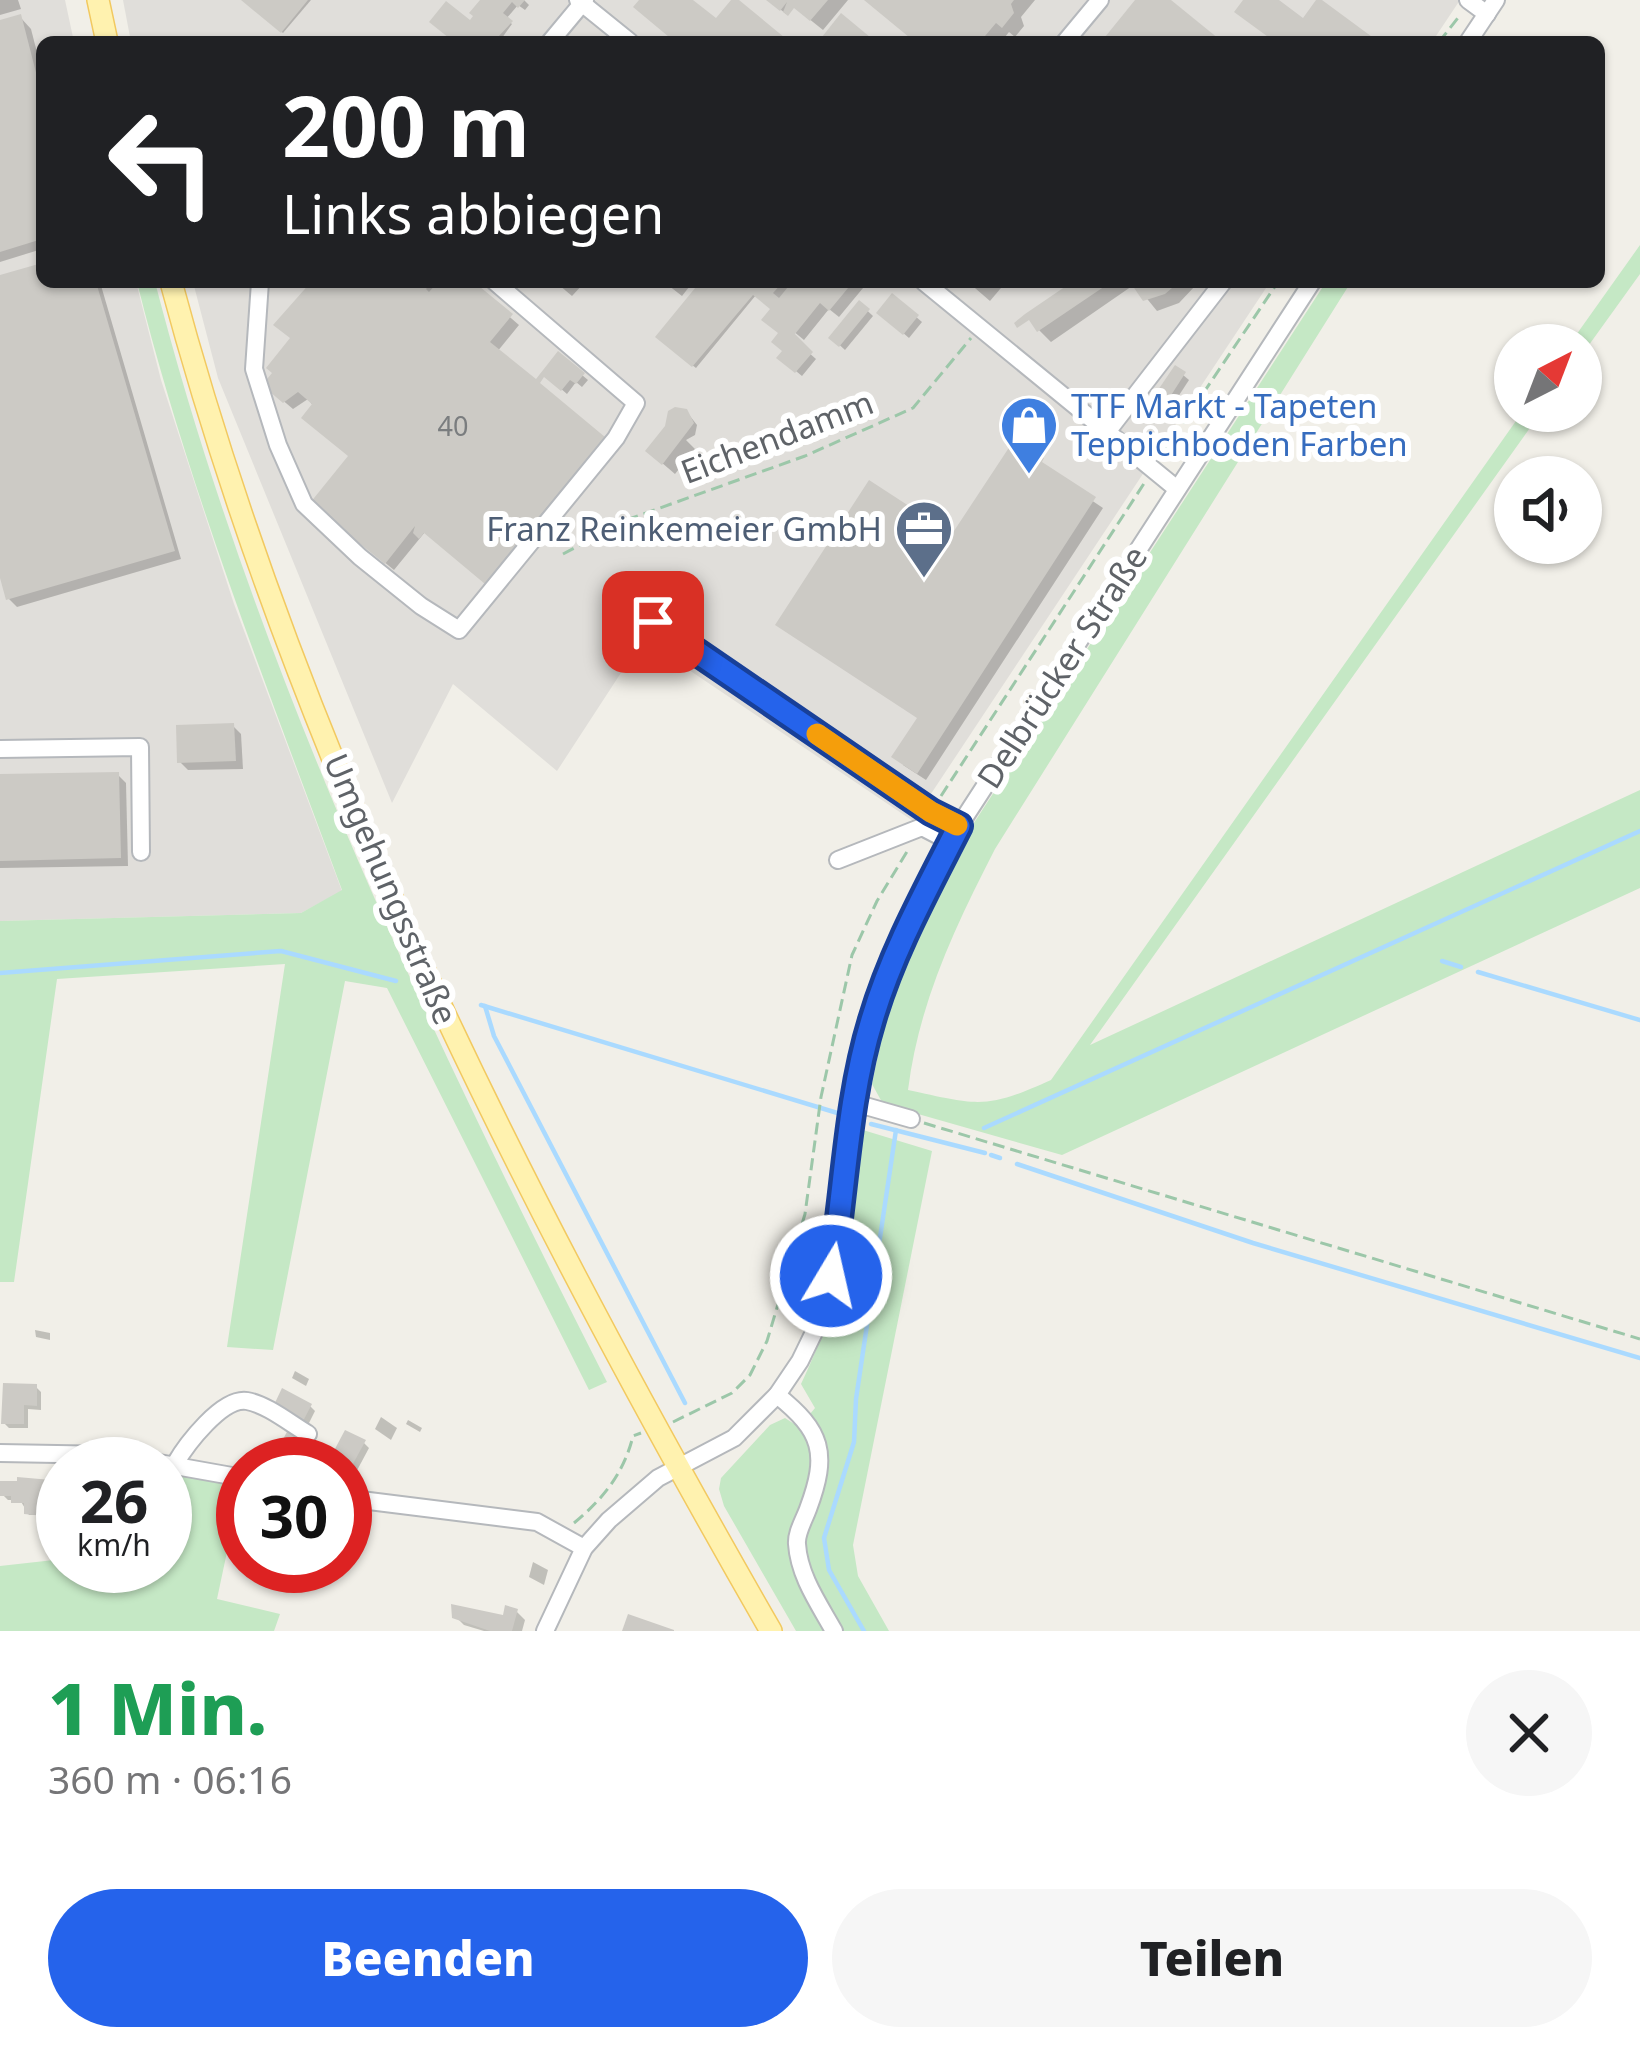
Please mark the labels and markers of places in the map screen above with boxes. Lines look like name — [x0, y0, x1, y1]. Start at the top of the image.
place label: TTF Markt - Tapeten Teppichboden Farben — [1071, 383, 1408, 466]
shop icon: TTF Markt - Tapeten Teppichboden Farben — [998, 394, 1060, 476]
office icon: Franz Reinkemeier GmbH — [893, 498, 955, 580]
place label: Franz Reinkemeier GmbH — [486, 506, 882, 551]
pin — [602, 571, 704, 673]

